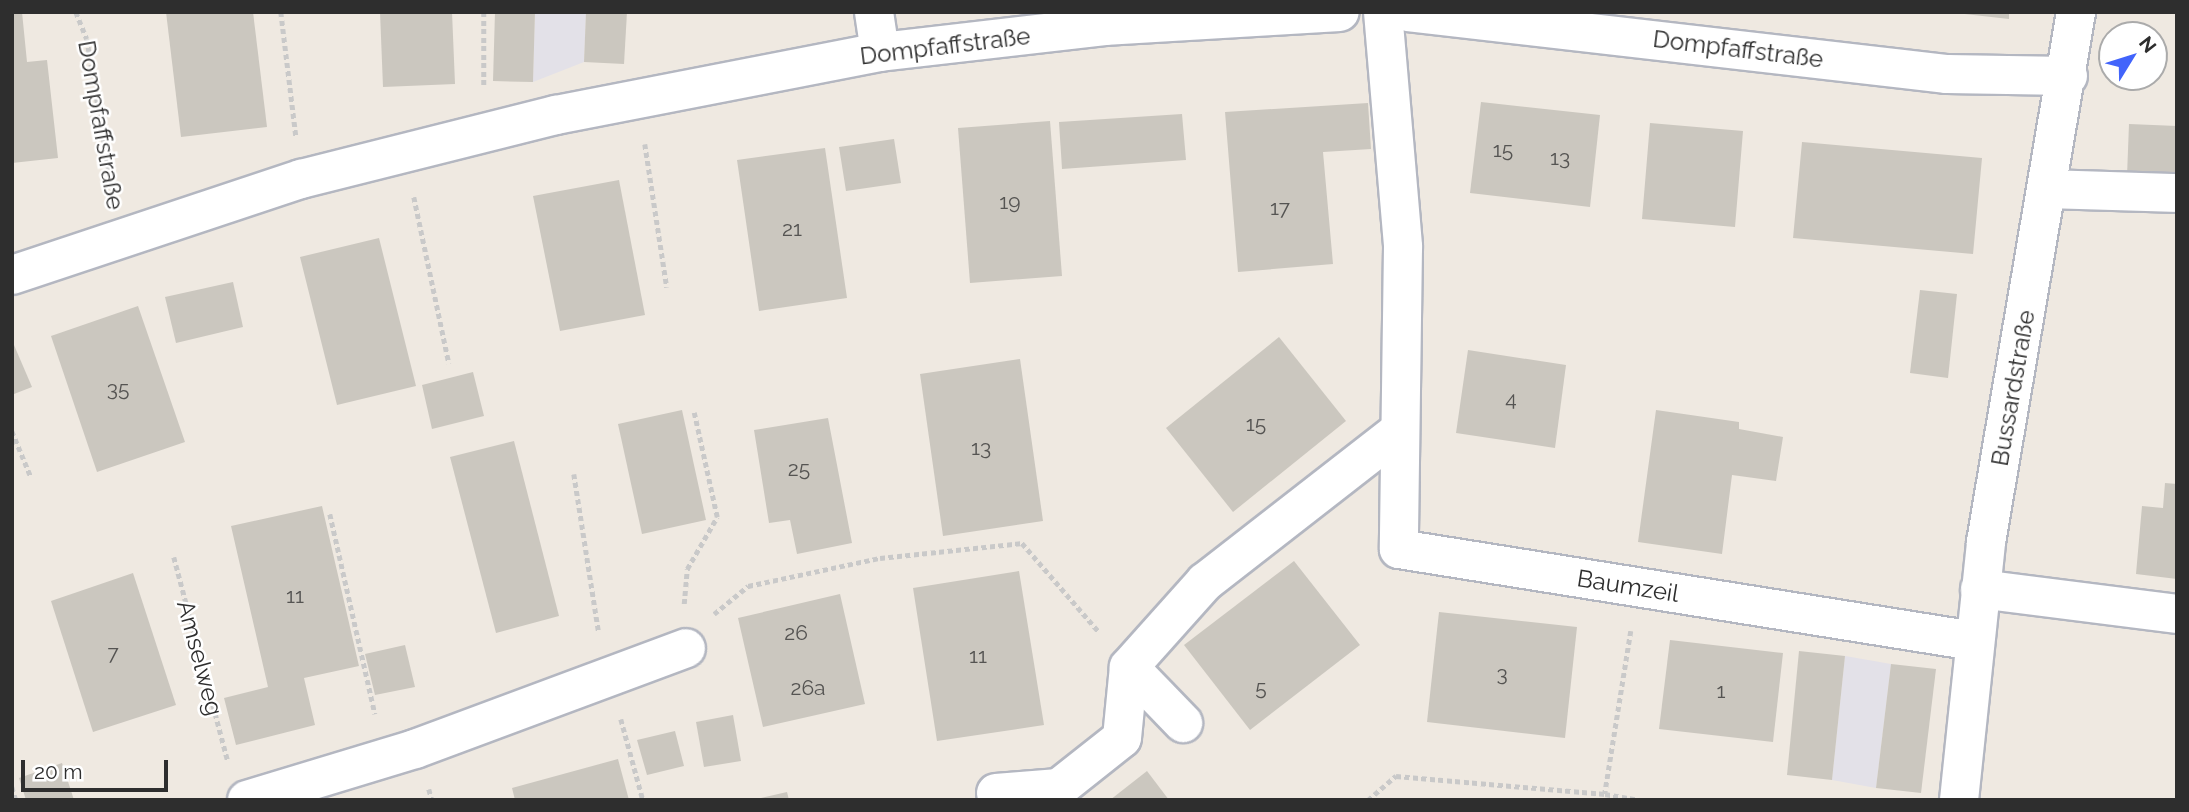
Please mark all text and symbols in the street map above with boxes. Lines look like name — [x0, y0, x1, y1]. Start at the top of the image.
street label: Dompfaffstraße — [858, 21, 1032, 71]
north arrow — [2098, 21, 2168, 91]
street label: Dompfaffstraße — [1651, 24, 1825, 74]
text: N — [2135, 32, 2161, 57]
street label: Dompfaffstraße — [72, 38, 130, 212]
house number: 15 — [1493, 137, 1513, 163]
house number: 13 — [1550, 145, 1570, 171]
house number: 19 — [999, 189, 1021, 215]
house number: 17 — [1270, 195, 1290, 221]
house number: 21 — [782, 216, 802, 242]
street label: Bussardstraße — [1985, 308, 2041, 468]
house number: 35 — [107, 376, 129, 402]
house number: 4 — [1505, 386, 1517, 412]
house number: 15 — [1246, 411, 1266, 437]
house number: 13 — [971, 435, 991, 461]
house number: 25 — [788, 456, 810, 482]
street label: Baumzeil — [1575, 564, 1681, 608]
house number: 11 — [286, 583, 304, 609]
street label: Amselweg — [171, 597, 229, 719]
house number: 26 — [784, 620, 808, 646]
house number: 7 — [107, 640, 119, 666]
house number: 11 — [969, 643, 987, 669]
house number: 3 — [1496, 661, 1508, 687]
house number: 26a — [790, 675, 826, 701]
house number: 5 — [1255, 675, 1267, 701]
house number: 1 — [1717, 678, 1725, 704]
scale bar — [24, 746, 172, 790]
text: 20 m — [34, 759, 82, 784]

